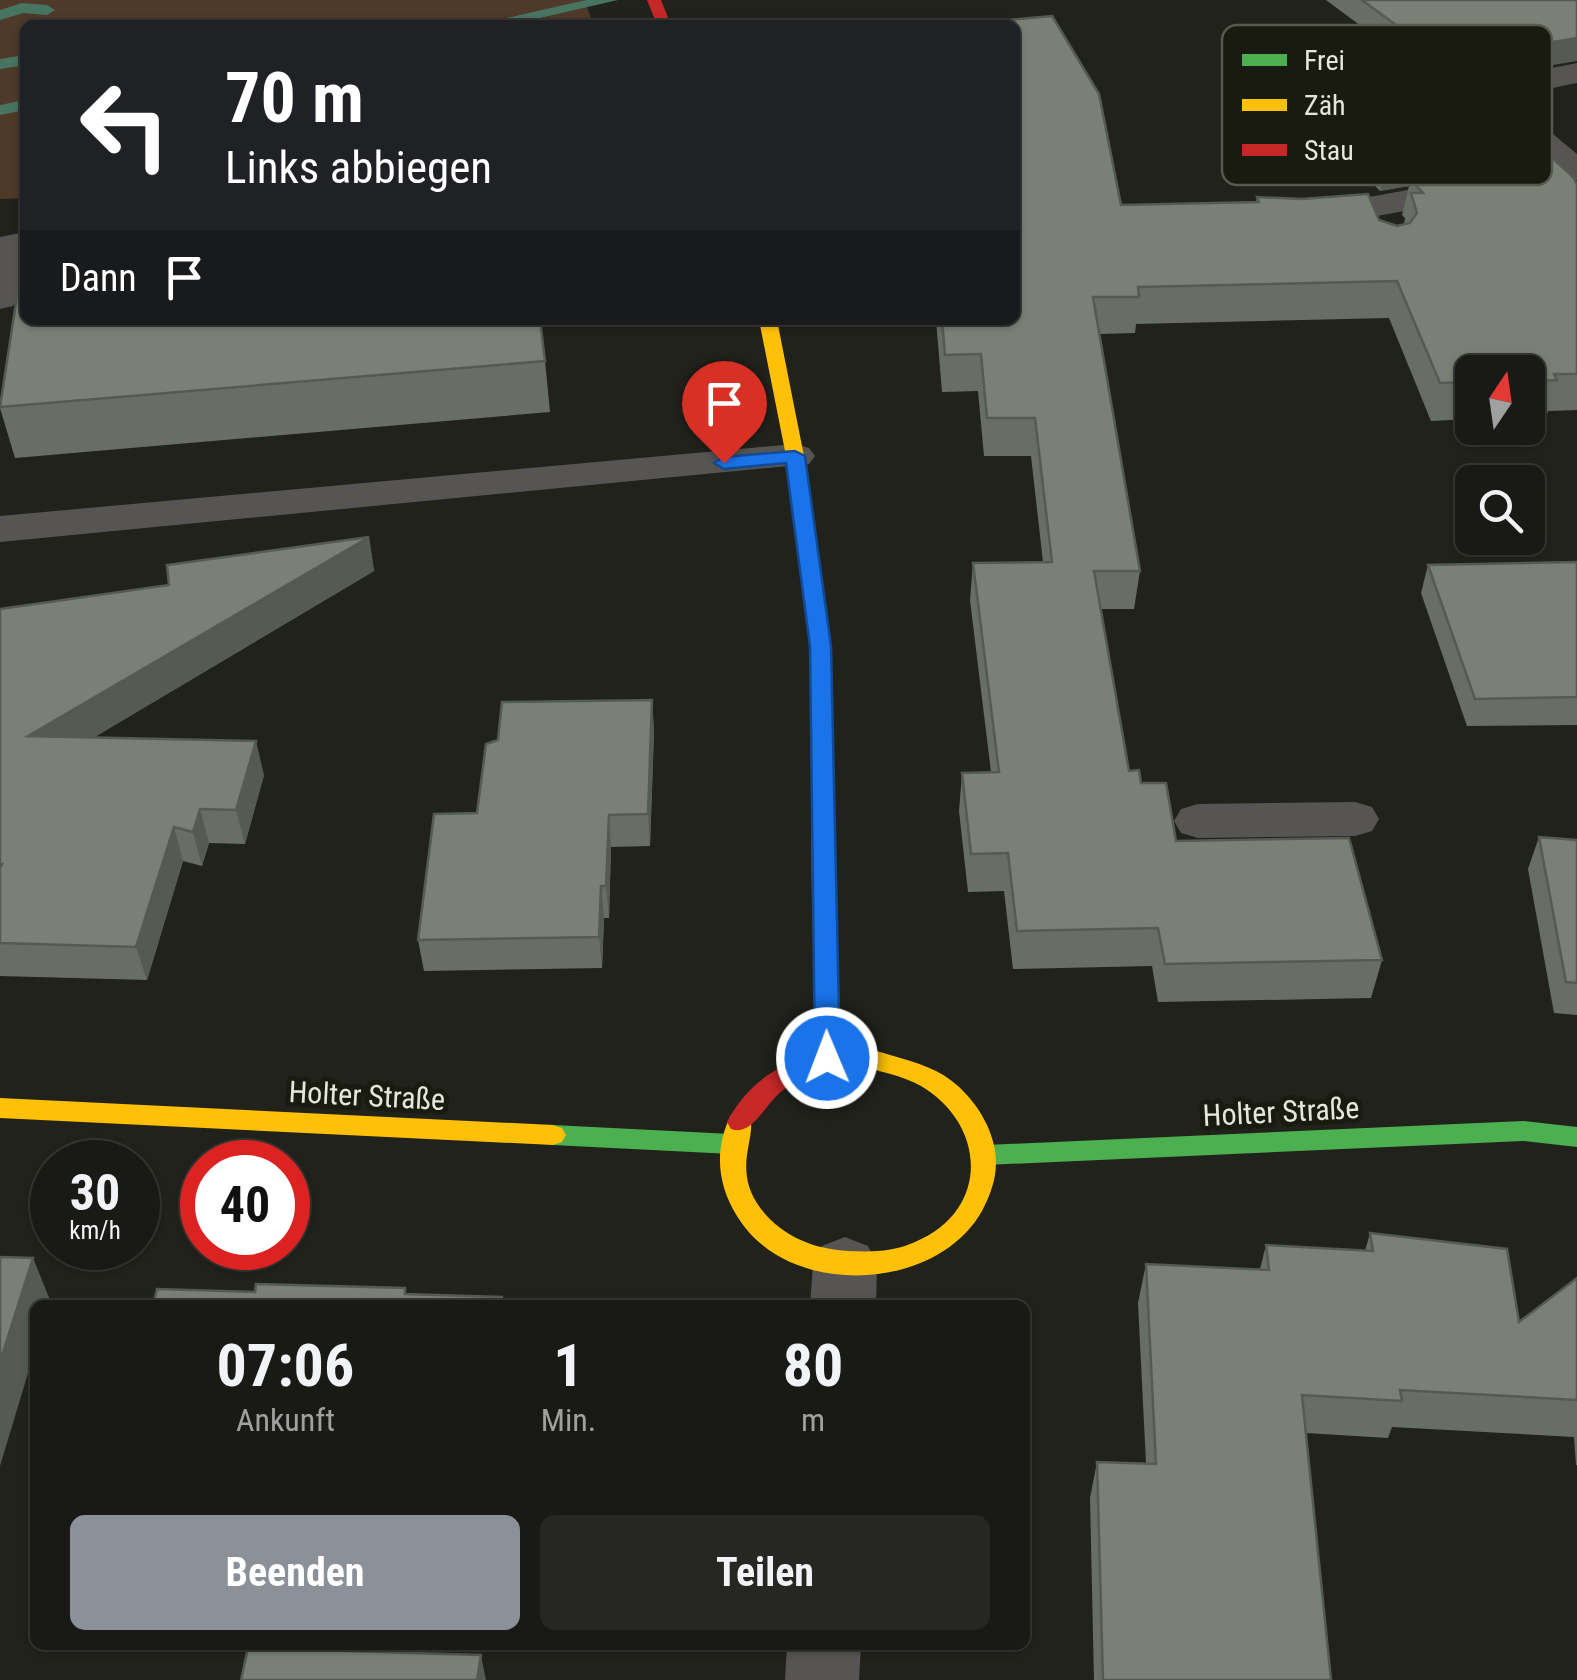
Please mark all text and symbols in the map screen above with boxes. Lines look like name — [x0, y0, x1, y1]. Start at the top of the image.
legend — [1222, 25, 1552, 185]
text: Frei — [1304, 44, 1345, 77]
text: 70 m — [225, 57, 364, 139]
icon: left — [60, 60, 190, 190]
text: Zäh — [1304, 89, 1346, 122]
text: Stau — [1304, 134, 1354, 167]
text: Links abbiegen — [225, 141, 492, 194]
icon: arrive — [157, 250, 212, 305]
text: Dann — [60, 256, 137, 300]
north arrow — [1455, 355, 1545, 445]
map controls — [1455, 355, 1545, 555]
pin — [682, 361, 767, 464]
icon: arrive — [697, 376, 752, 431]
button: search — [1455, 465, 1545, 555]
position arrow — [775, 1006, 879, 1110]
street label: Holter Straße — [288, 1074, 446, 1117]
street label: Holter Straße — [1202, 1090, 1360, 1133]
speed limit sign: 40 — [180, 1140, 310, 1270]
text: 30 — [70, 1164, 120, 1222]
text: km/h — [69, 1216, 121, 1245]
text: 07:06 — [217, 1330, 354, 1401]
text: 1 — [553, 1330, 584, 1401]
text: 80 — [783, 1330, 843, 1401]
text: Ankunft — [236, 1401, 335, 1439]
text: Min. — [541, 1401, 596, 1439]
text: m — [801, 1401, 825, 1439]
button: Beenden — [70, 1515, 520, 1630]
button: Teilen — [540, 1515, 990, 1630]

